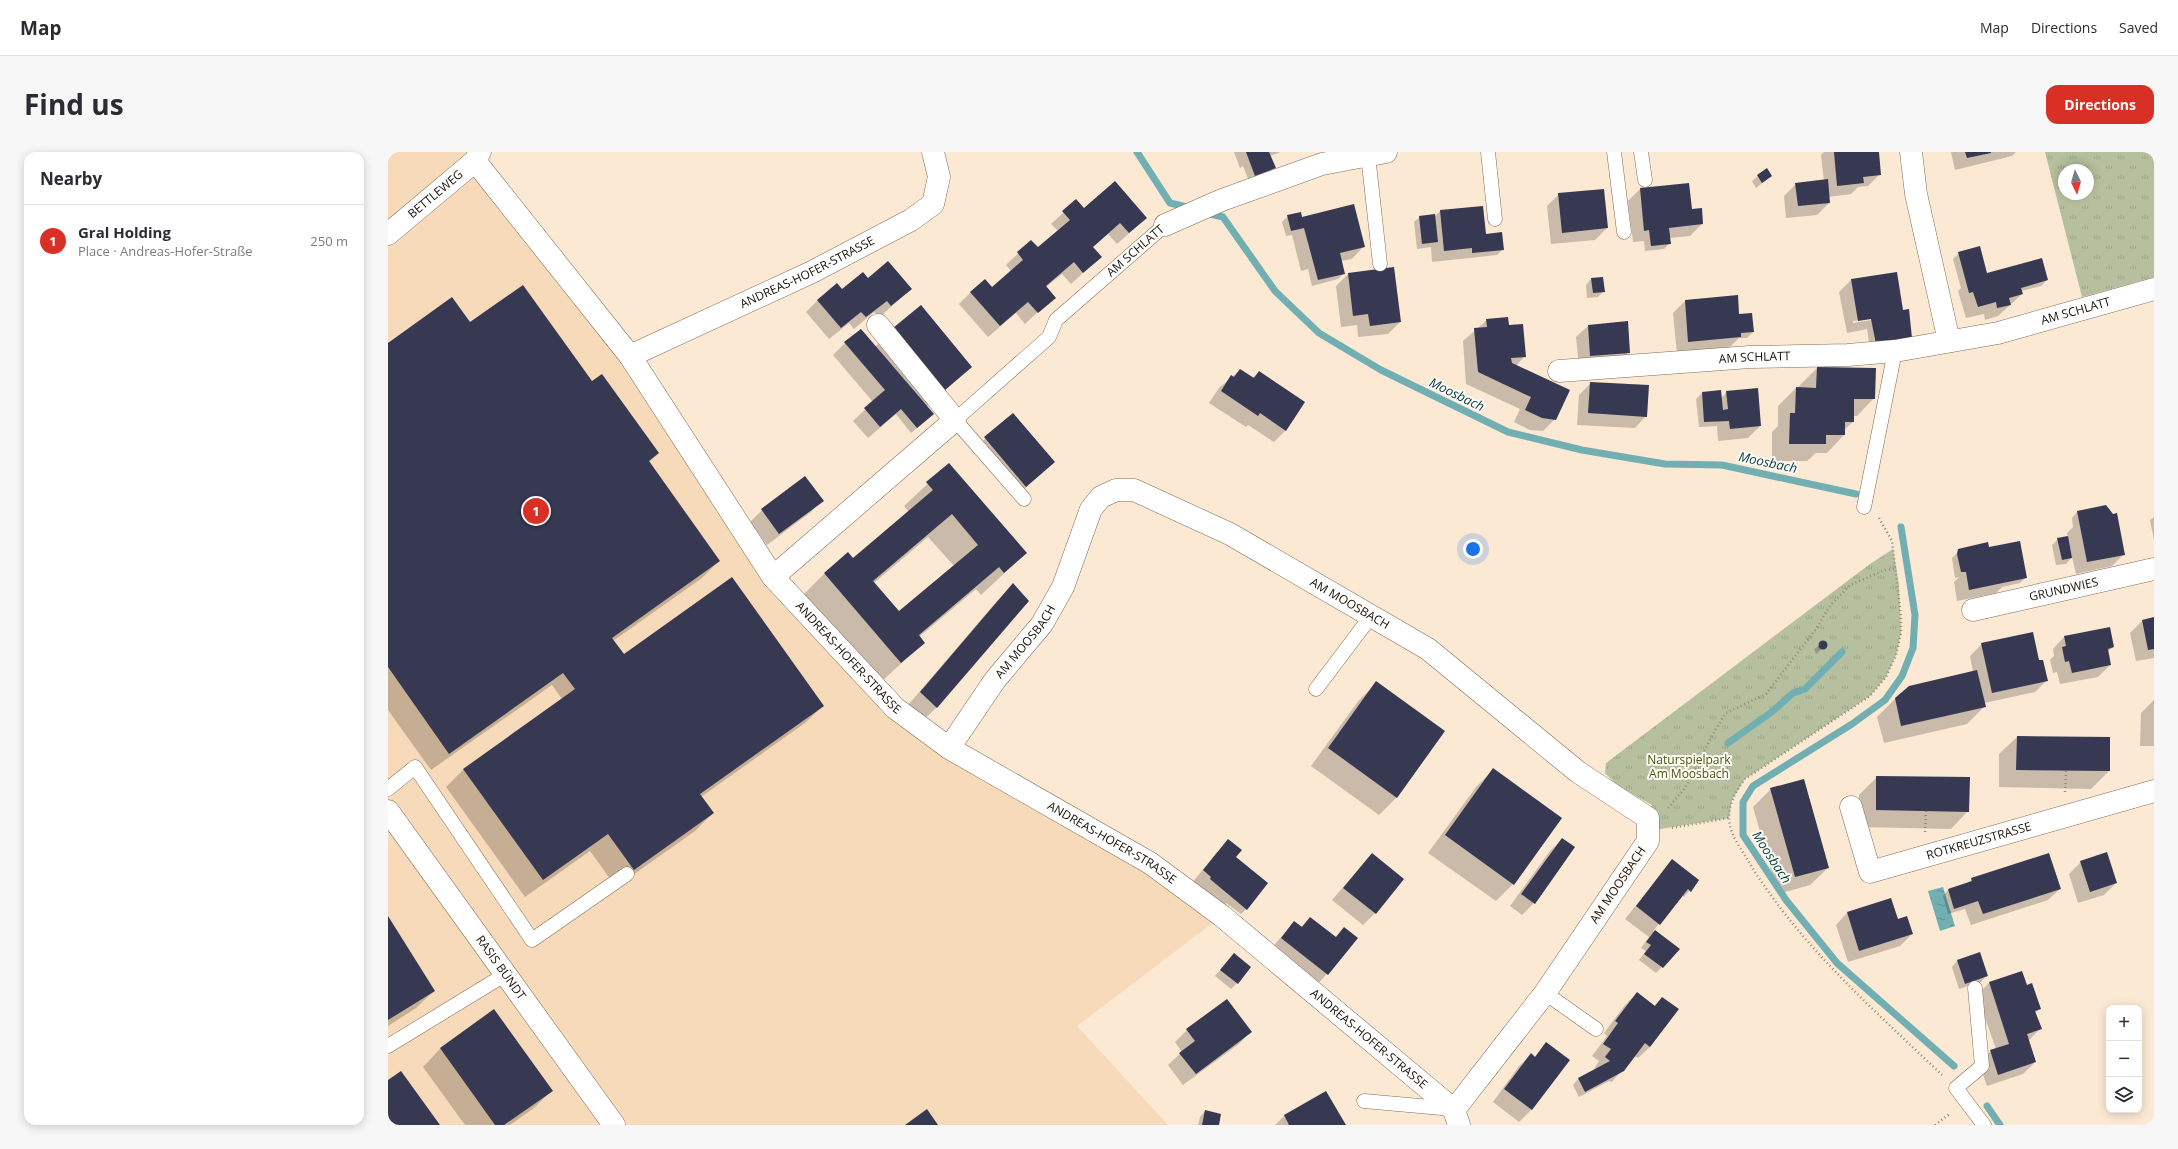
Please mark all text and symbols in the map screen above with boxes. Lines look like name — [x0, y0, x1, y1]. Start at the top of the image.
text: Map — [20, 15, 61, 41]
text: Map — [1980, 18, 2009, 37]
text: Directions — [2031, 18, 2097, 37]
text: Saved — [2119, 18, 2158, 37]
text: Find us — [24, 85, 124, 123]
button: Directions — [2046, 85, 2154, 124]
north arrow — [2058, 164, 2094, 200]
street label: BETTLEWEG — [404, 166, 466, 222]
text: Nearby — [40, 167, 102, 190]
street label: AM SCHLATT — [1102, 220, 1168, 280]
text: Gral Holding — [78, 222, 171, 242]
text: 1 — [49, 232, 57, 250]
text: 250 m — [310, 232, 348, 250]
street label: ANDREAS-HOFER-STRASSE — [737, 232, 877, 312]
text: Place · Andreas-Hofer-Straße — [78, 242, 253, 260]
street label: AM SCHLATT — [2039, 293, 2113, 329]
street label: AM SCHLATT — [1718, 347, 1791, 367]
water label: Moosbach — [1426, 373, 1488, 415]
water label: Moosbach — [1737, 447, 1799, 477]
pin: 1 — [523, 496, 549, 526]
your location — [1463, 539, 1483, 559]
street label: AM MOOSBACH — [1307, 573, 1393, 633]
street label: GRUNDWIES — [2027, 573, 2100, 605]
street label: ANDREAS-HOFER-STRASSE — [792, 598, 905, 718]
street label: AM MOOSBACH — [991, 602, 1059, 682]
park label: Naturspielpark Am Moosbach — [1647, 751, 1731, 782]
street label: ANDREAS-HOFER-STRASSE — [1044, 797, 1180, 888]
street label: ROTKREUZSTRASSE — [1924, 817, 2033, 864]
water label: Moosbach — [1748, 827, 1796, 887]
street label: AM MOOSBACH — [1586, 843, 1650, 926]
street label: RASIS BÜNDT — [472, 932, 530, 1003]
street label: ANDREAS-HOFER-STRASSE — [1307, 984, 1431, 1092]
map controls — [2106, 1005, 2142, 1113]
button: + — [2106, 1005, 2142, 1041]
button: − — [2106, 1041, 2142, 1077]
button: layers — [2106, 1077, 2142, 1113]

